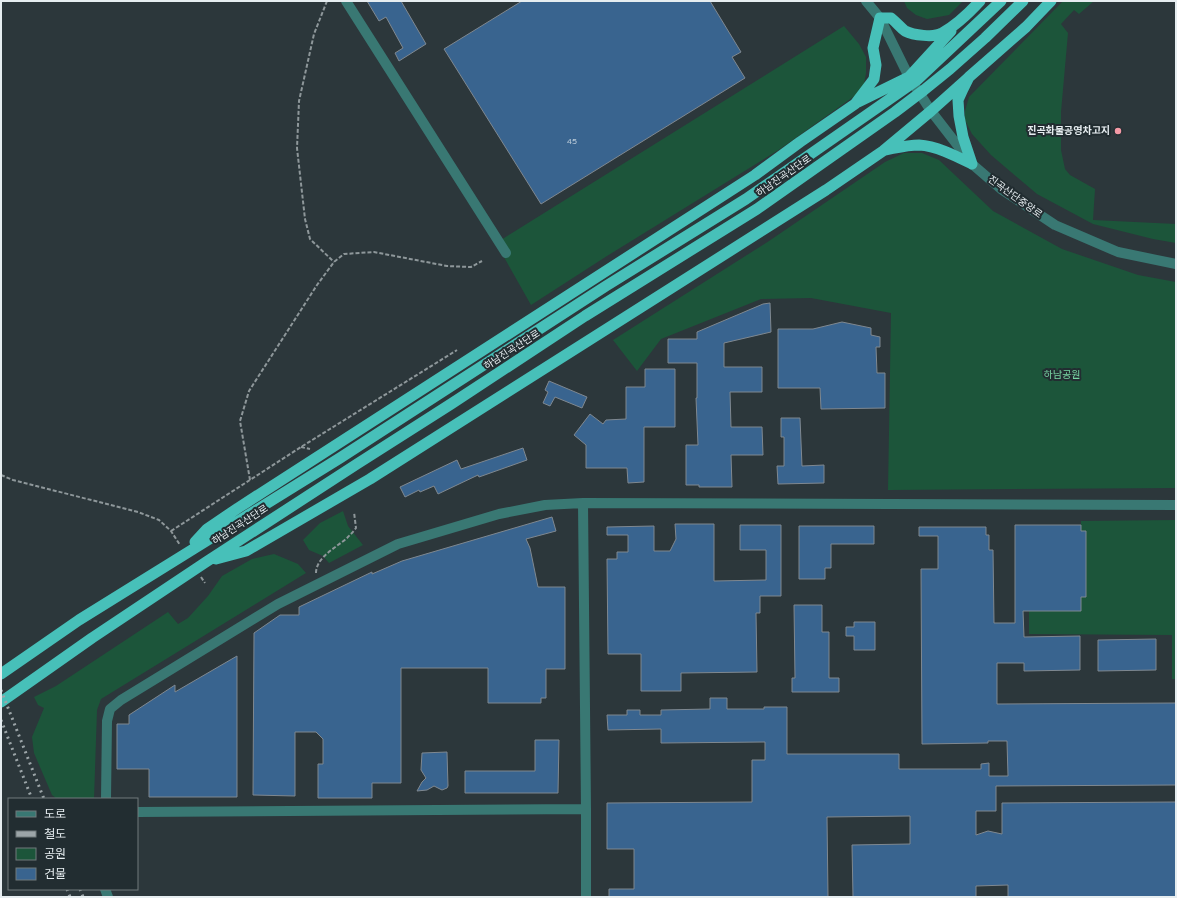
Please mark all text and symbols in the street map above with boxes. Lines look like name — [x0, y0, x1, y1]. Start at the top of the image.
place label: 진곡화물공영차고지 — [1027, 125, 1110, 137]
marker: 진곡화물공영차고지 — [1113, 126, 1123, 136]
house number: 45 — [567, 137, 577, 146]
street label: 하남진곡산단로 — [754, 153, 814, 199]
street label: 진곡산단중앙로 — [985, 173, 1045, 221]
street label: 하남진곡산단로 — [482, 327, 542, 373]
park label: 하남공원 — [1044, 369, 1080, 381]
street label: 하남진곡산단로 — [210, 502, 270, 548]
legend — [8, 798, 138, 890]
text: 도로 — [44, 807, 66, 821]
text: 철도 — [44, 827, 66, 841]
text: 공원 — [44, 847, 66, 861]
text: 건물 — [44, 867, 66, 881]

